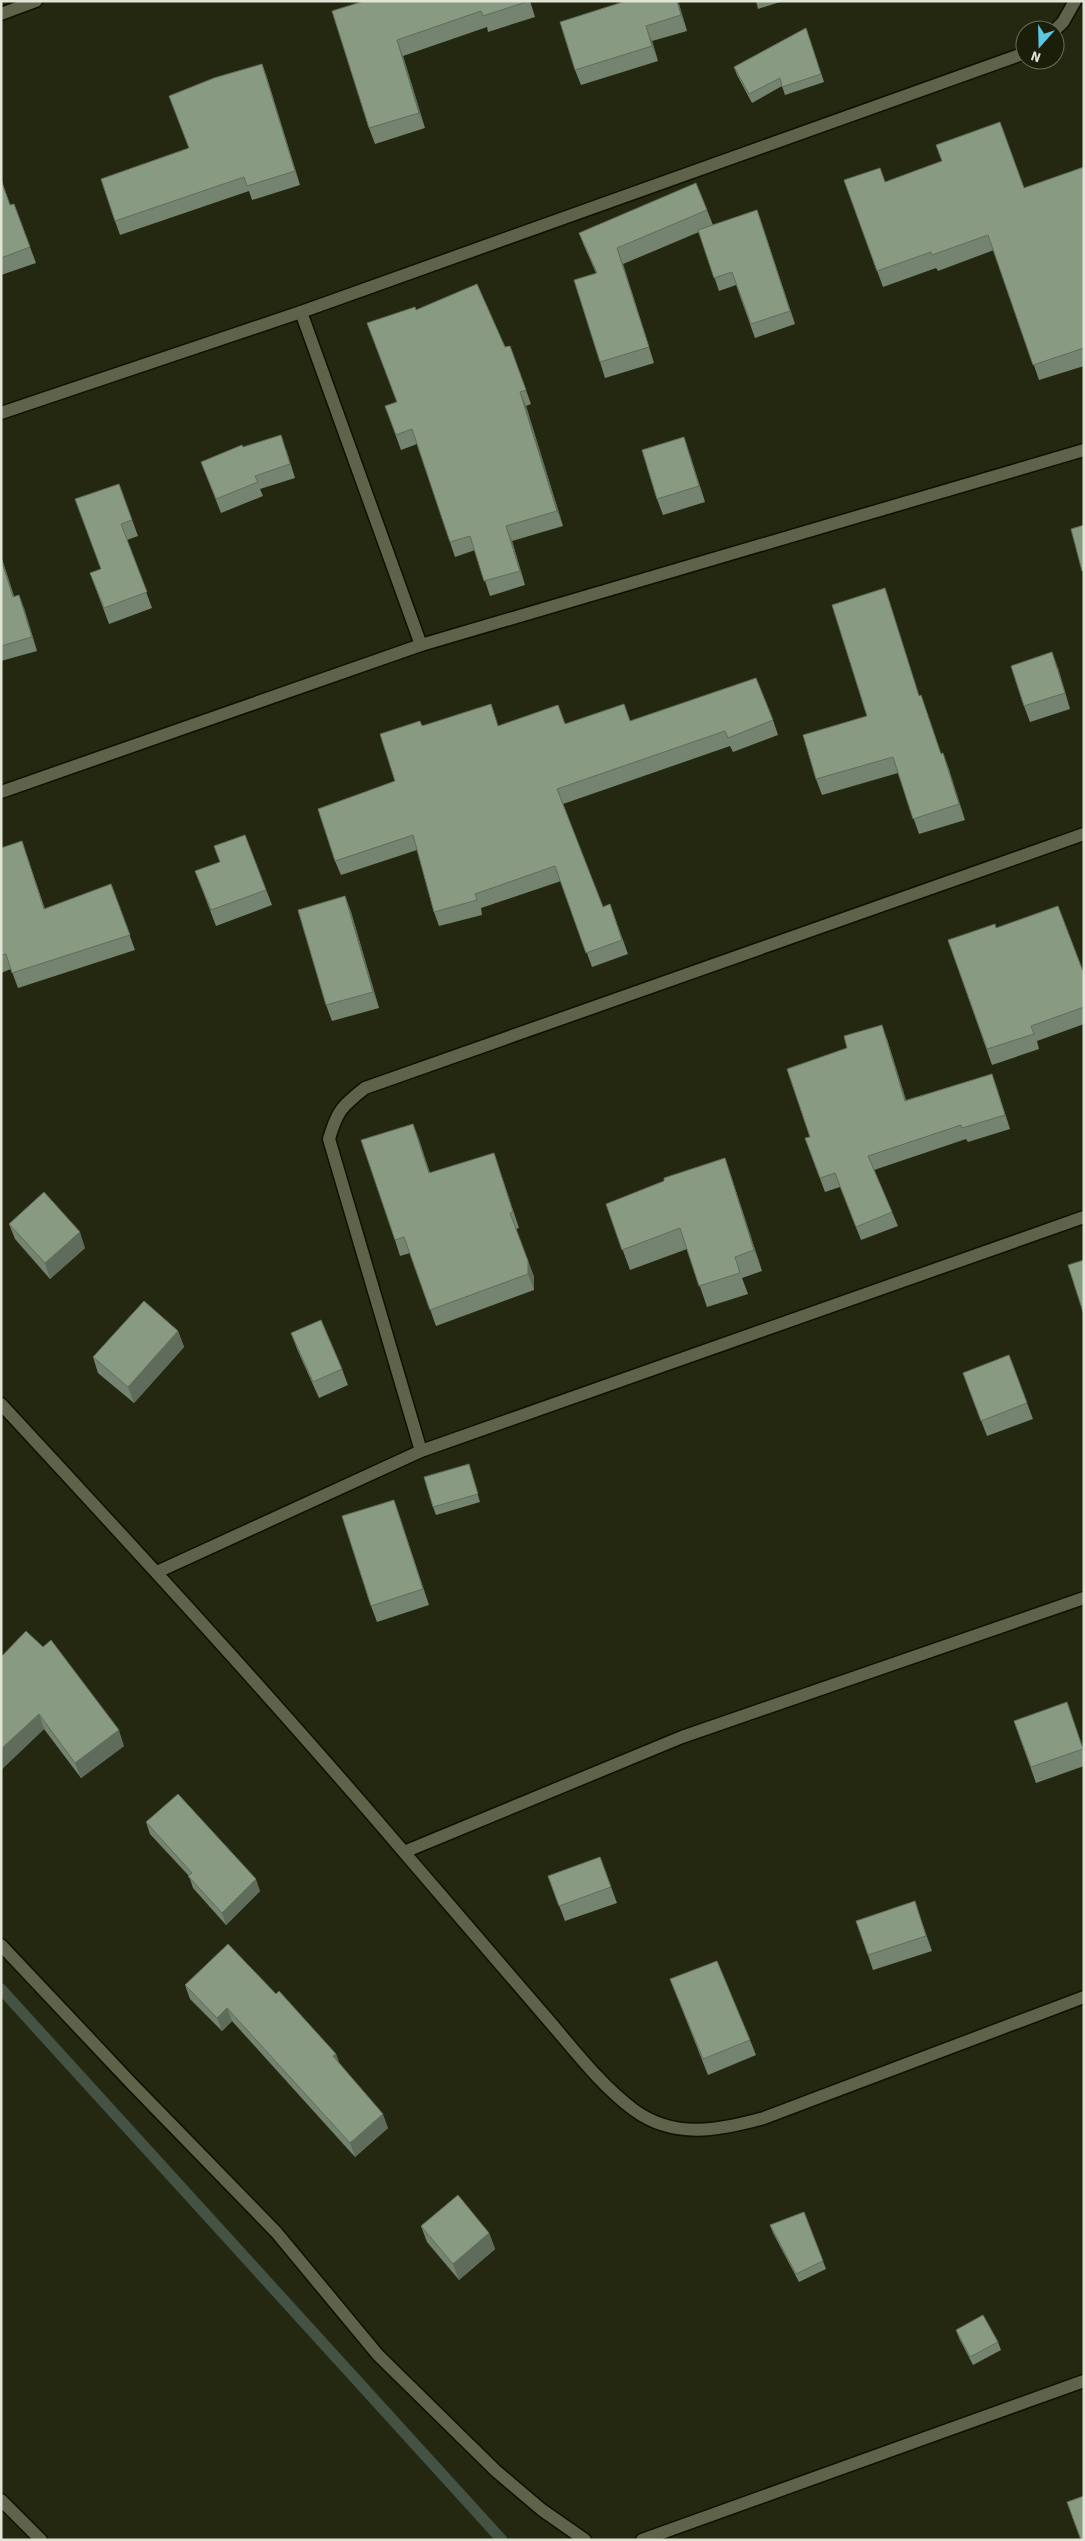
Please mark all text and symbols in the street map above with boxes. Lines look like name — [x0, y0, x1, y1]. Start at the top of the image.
north arrow — [1015, 20, 1065, 70]
text: N — [1028, 45, 1044, 67]

